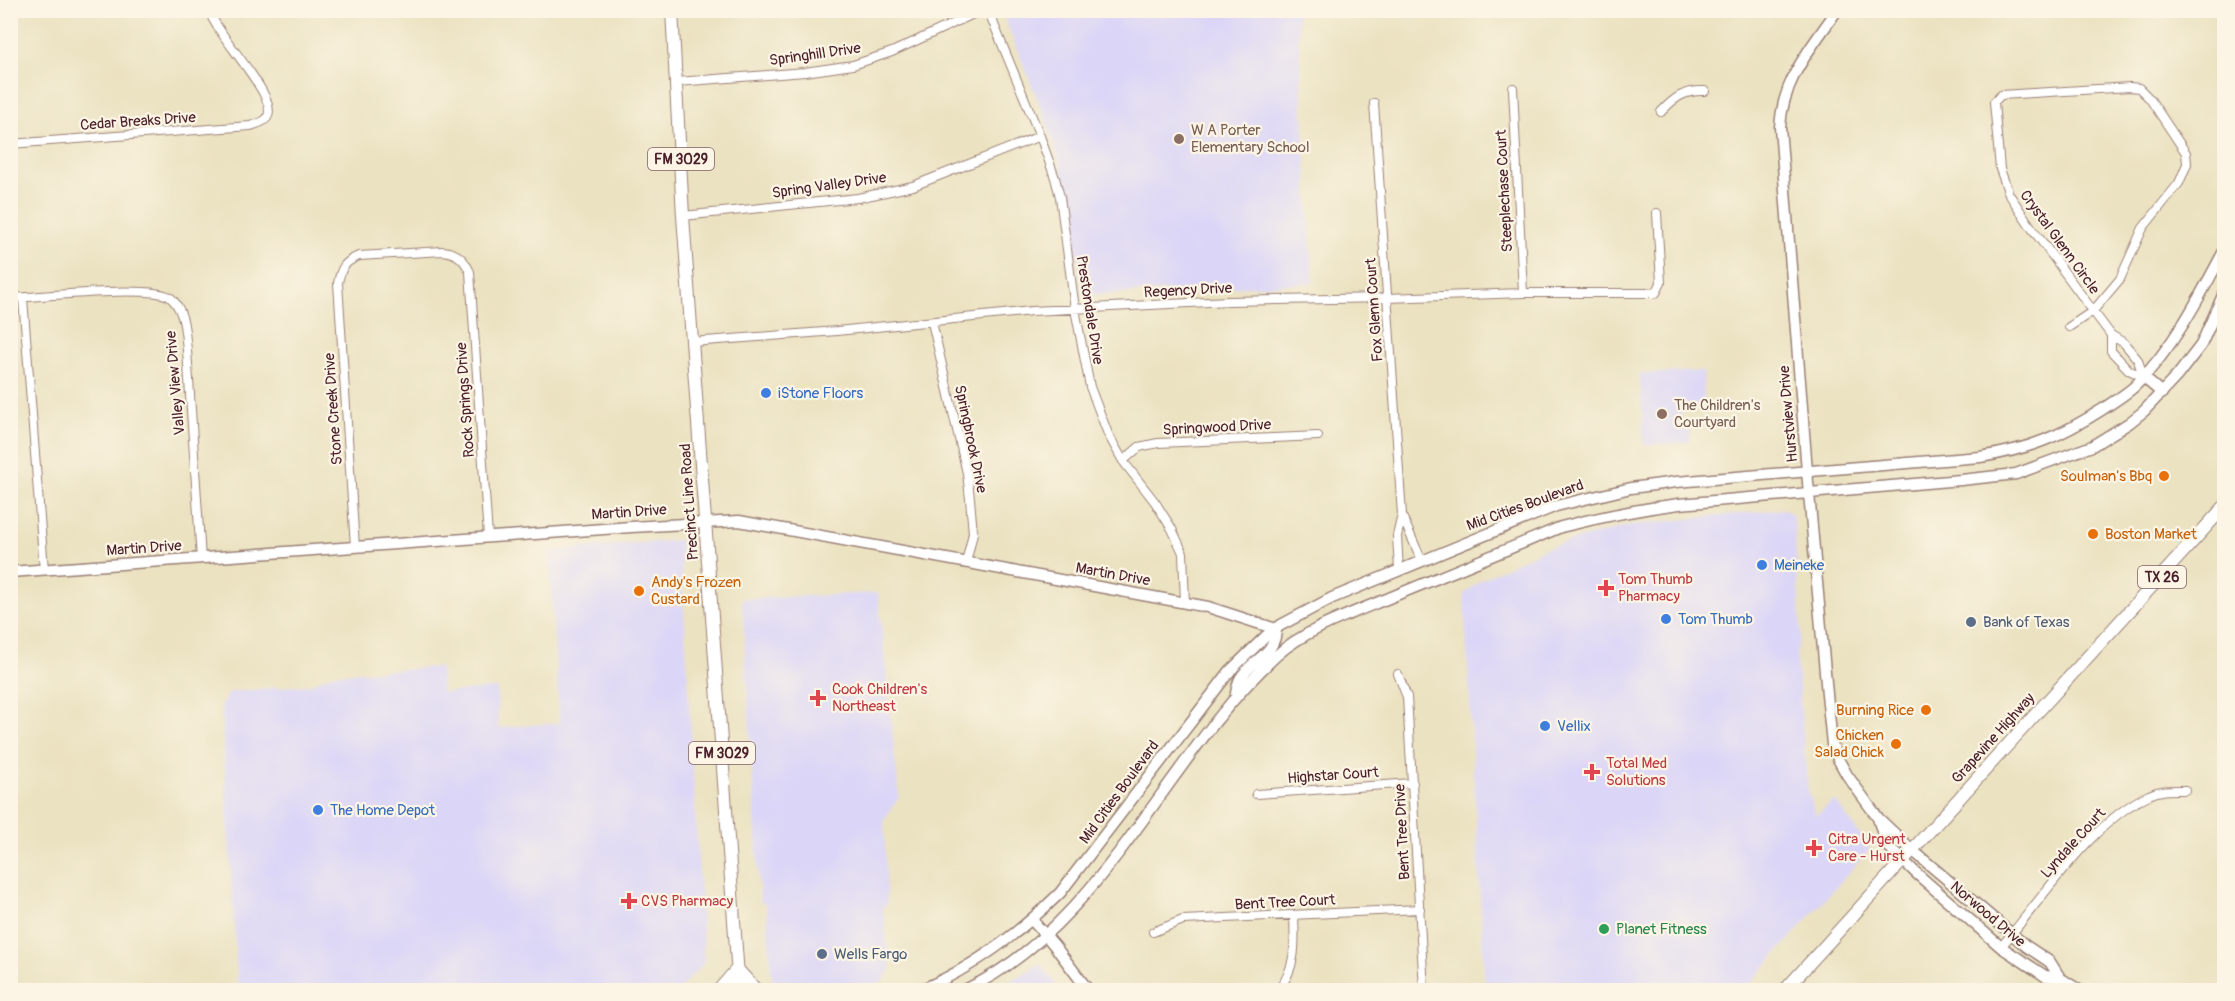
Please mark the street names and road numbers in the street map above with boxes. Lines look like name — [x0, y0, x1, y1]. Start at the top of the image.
street label: Springhill Drive — [768, 39, 863, 70]
street label: Cedar Breaks Drive — [80, 108, 197, 135]
street label: Steeplechase Court — [1492, 128, 1517, 253]
road number: FM 3029 — [648, 148, 714, 170]
street label: Spring Valley Drive — [771, 168, 888, 203]
street label: Crystal Glenn Circle — [2015, 186, 2104, 299]
street label: Prestondale Drive — [1072, 254, 1108, 367]
street label: Fox Glenn Court — [1361, 257, 1388, 362]
street label: Regency Drive — [1143, 279, 1233, 302]
street label: Valley View Drive — [161, 329, 190, 436]
street label: Rock Springs Drive — [452, 341, 479, 458]
street label: Stone Creek Drive — [320, 352, 347, 466]
street label: Hurstview Drive — [1775, 364, 1802, 463]
street label: Springbrook Drive — [950, 383, 991, 495]
street label: Springwood Drive — [1162, 415, 1272, 440]
street label: Precinct Line Road — [676, 443, 703, 561]
street label: Mid Cities Boulevard — [1464, 475, 1586, 535]
street label: Martin Drive — [591, 500, 668, 525]
street label: Martin Drive — [106, 536, 183, 561]
street label: Martin Drive — [1074, 559, 1152, 591]
road number: TX 26 — [2138, 566, 2186, 588]
street label: Grapevine Highway — [1948, 689, 2039, 788]
street label: Mid Cities Boulevard — [1075, 737, 1163, 848]
road number: FM 3029 — [689, 742, 755, 764]
street label: Highstar Court — [1287, 763, 1380, 788]
street label: Bent Tree Drive — [1390, 783, 1415, 881]
street label: Lyndale Court — [2037, 804, 2111, 882]
street label: Norwood Drive — [1946, 877, 2030, 952]
street label: Bent Tree Court — [1234, 890, 1337, 915]

